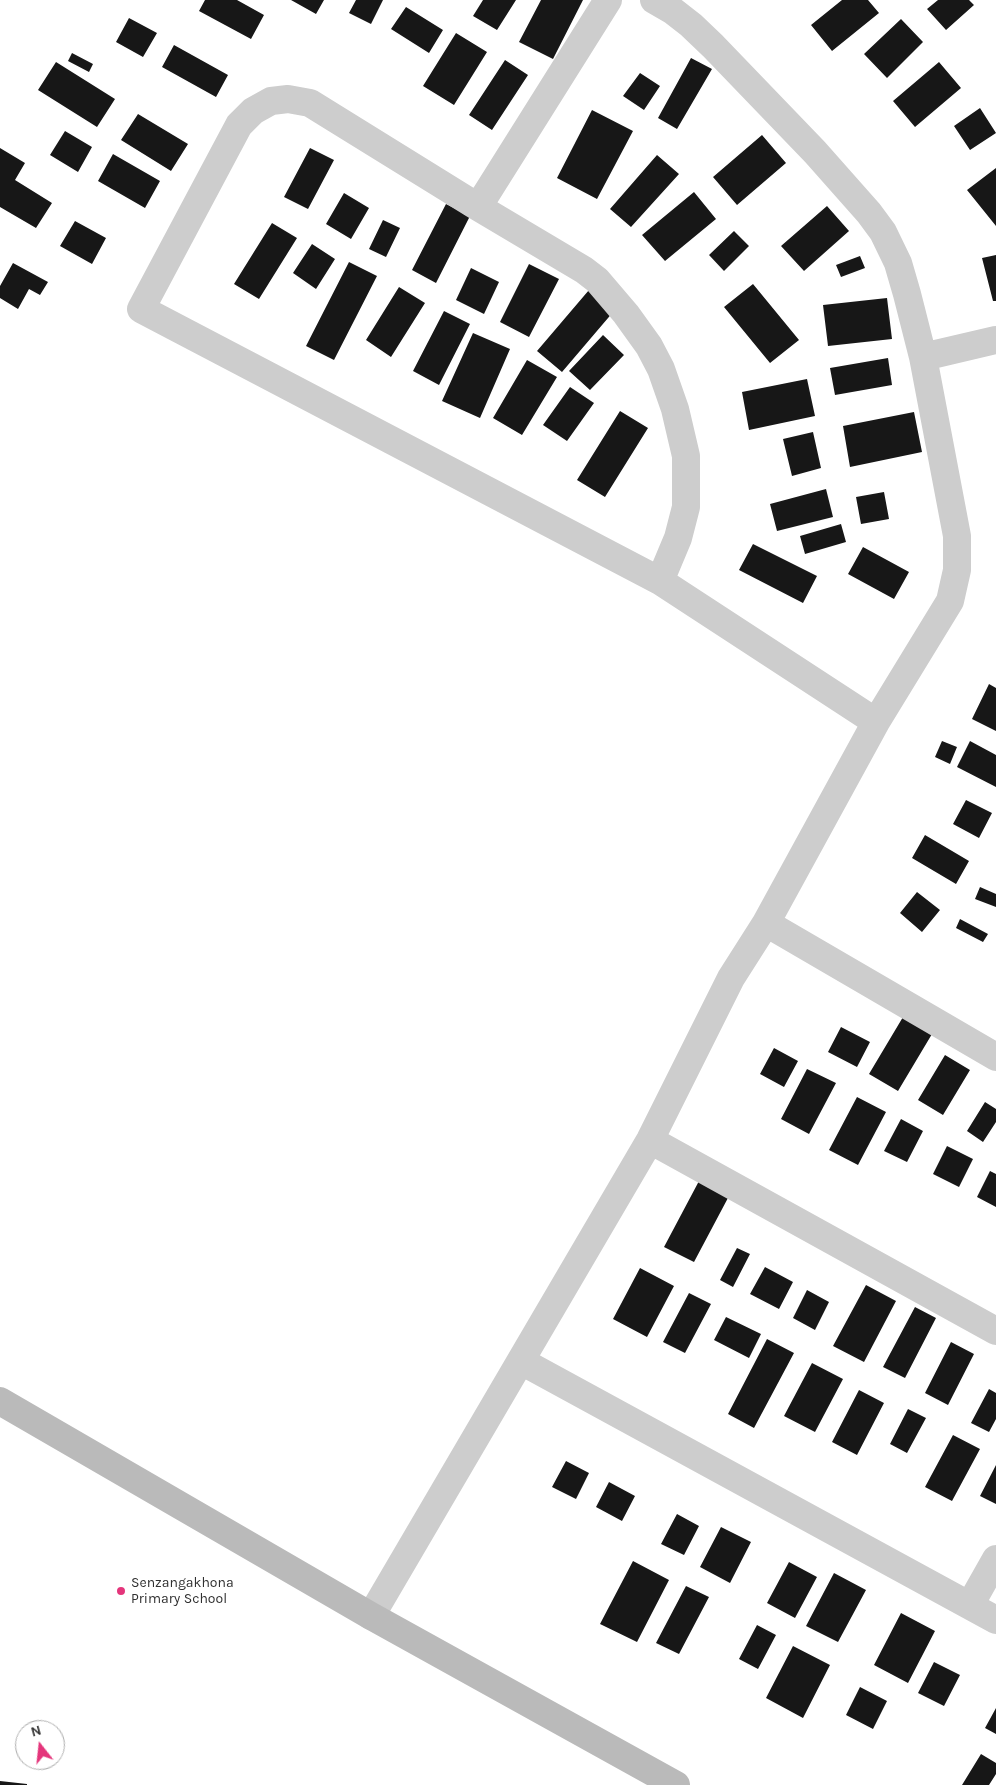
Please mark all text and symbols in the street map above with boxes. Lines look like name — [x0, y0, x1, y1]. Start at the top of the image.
place label: Senzangakhona Primary School — [131, 1575, 234, 1608]
marker: Senzangakhona Primary School — [115, 1585, 127, 1597]
north arrow — [15, 1720, 65, 1770]
text: N — [29, 1722, 43, 1741]

